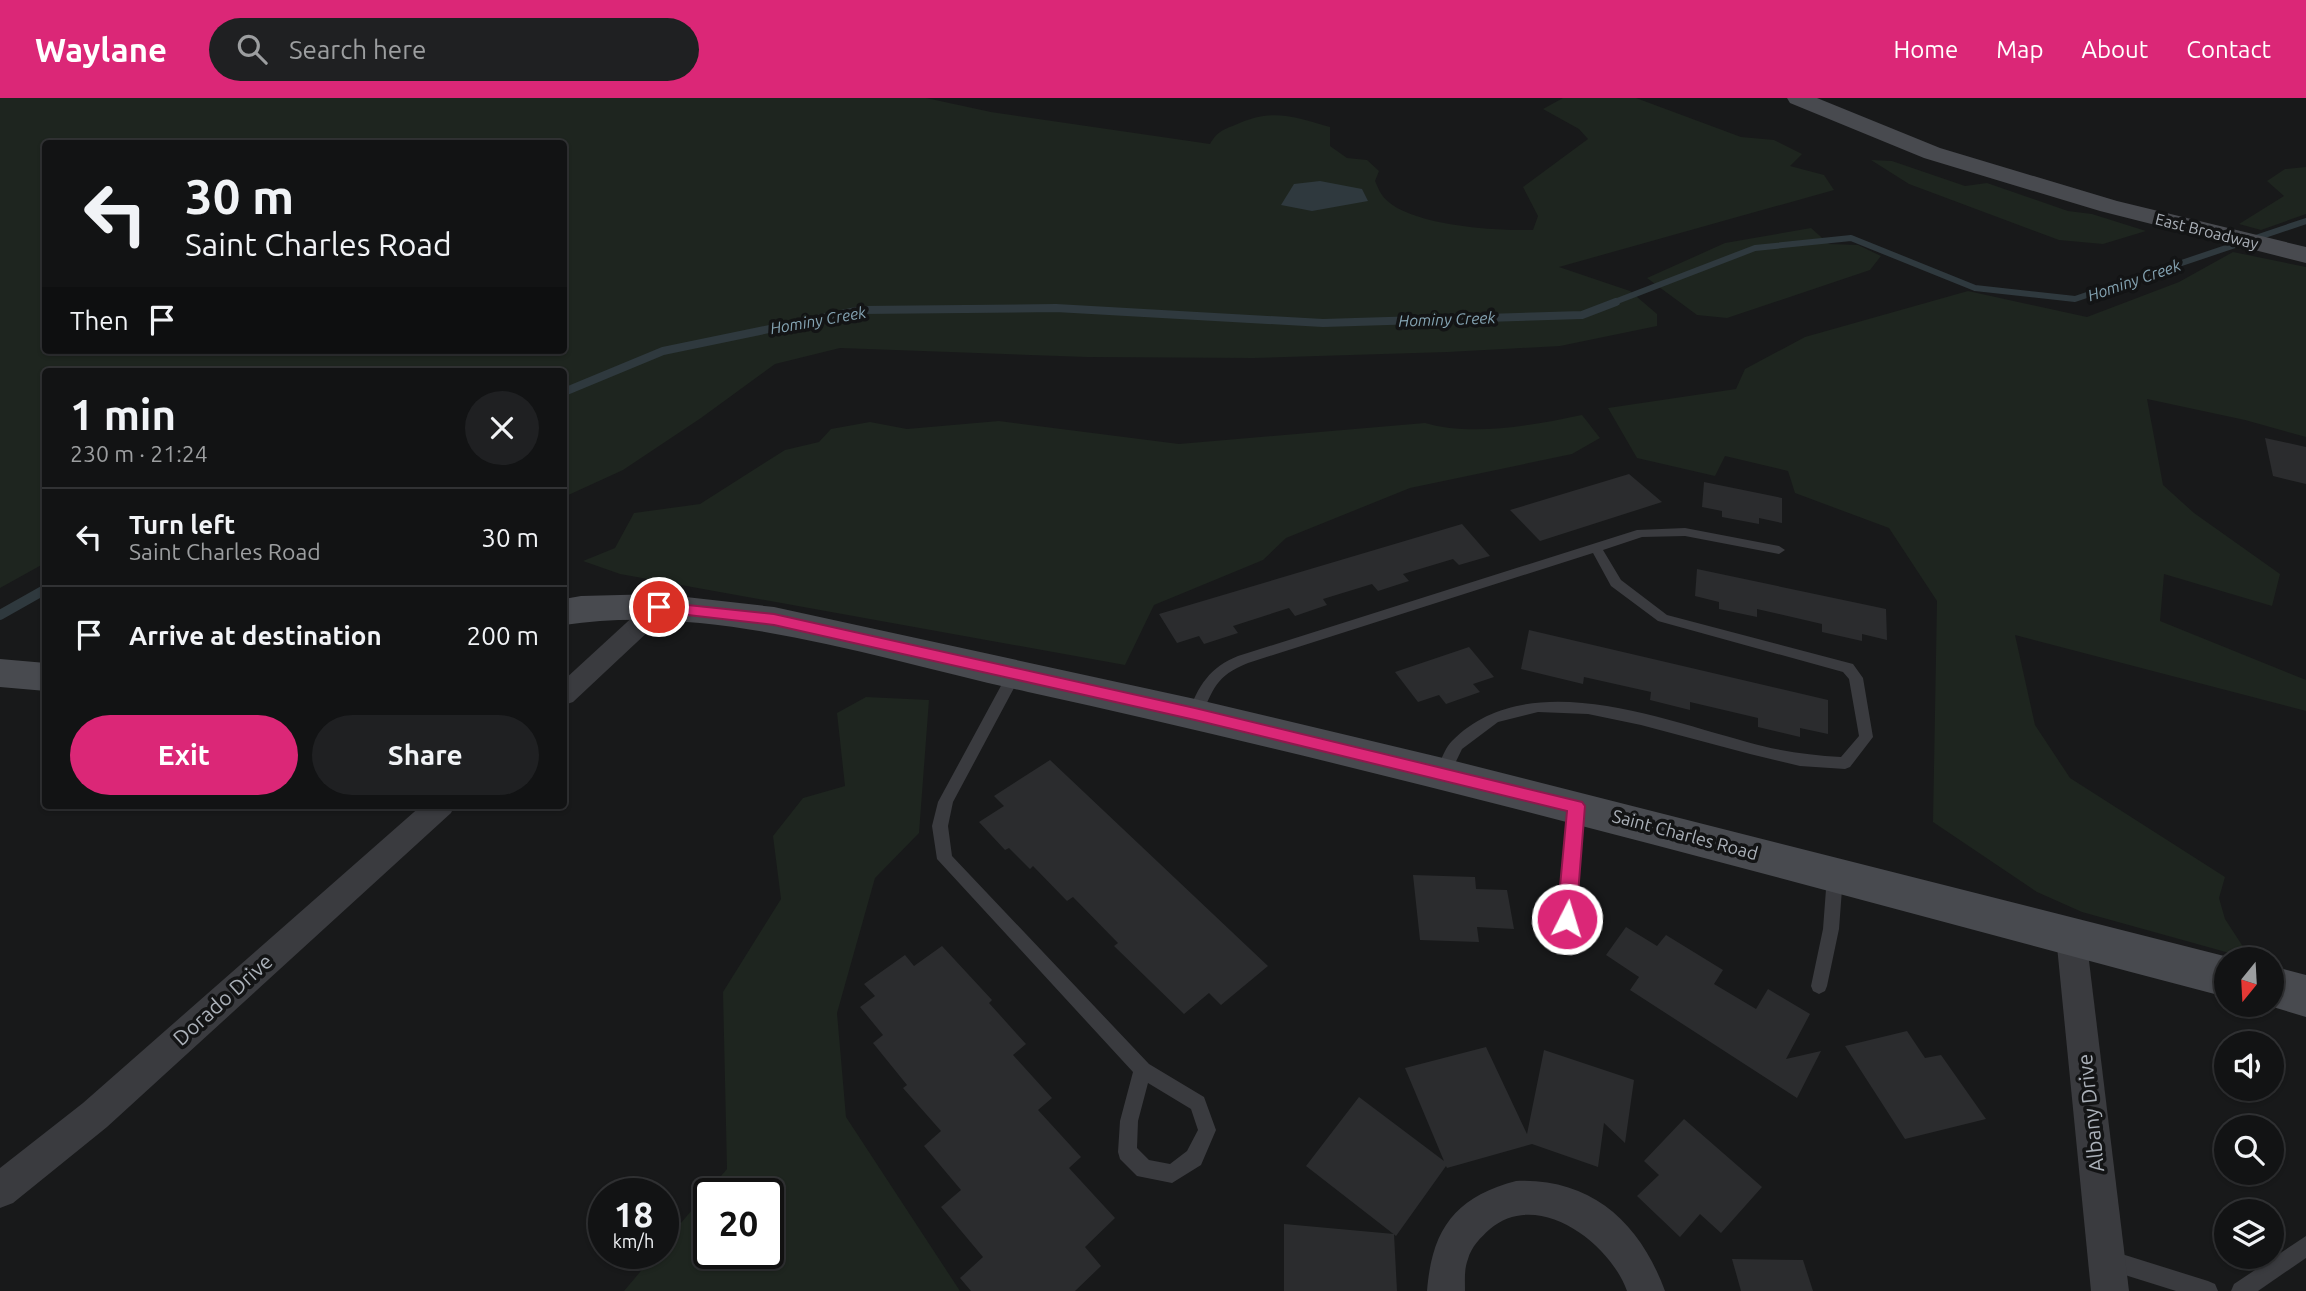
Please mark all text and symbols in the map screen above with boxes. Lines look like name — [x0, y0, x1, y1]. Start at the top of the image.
search box — [209, 18, 699, 81]
icon: search — [233, 30, 271, 68]
text: Waylane — [35, 31, 167, 68]
text: Search here — [289, 35, 426, 64]
text: Home — [1893, 36, 1958, 63]
text: Map — [1996, 36, 2043, 63]
text: About — [2081, 36, 2148, 63]
text: Contact — [2186, 36, 2271, 63]
icon: left — [70, 168, 161, 259]
text: 30 m — [185, 168, 294, 223]
street label: East Broadway — [2154, 209, 2261, 253]
text: Saint Charles Road — [185, 226, 452, 262]
water label: Hominy Creek — [2085, 255, 2184, 304]
icon: arrive — [143, 301, 181, 339]
water label: Hominy Creek — [769, 303, 868, 337]
text: Then — [70, 306, 129, 335]
water label: Hominy Creek — [1398, 308, 1497, 330]
text: 1 min — [70, 391, 176, 438]
button: close — [465, 391, 539, 465]
text: 230 m · 21:24 — [70, 441, 208, 466]
text: Turn left — [129, 510, 235, 539]
icon: left — [70, 518, 108, 556]
text: 30 m — [481, 523, 539, 552]
text: Saint Charles Road — [129, 539, 321, 564]
pin — [629, 577, 689, 637]
icon: arrive — [640, 588, 678, 626]
icon: arrive — [70, 616, 108, 654]
text: Arrive at destination — [129, 621, 382, 650]
text: 200 m — [467, 621, 539, 650]
button: Exit — [70, 715, 298, 795]
button: Share — [312, 715, 539, 795]
street label: Saint Charles Road — [1610, 805, 1760, 863]
position arrow — [1530, 882, 1604, 956]
north arrow — [2214, 947, 2284, 1017]
map controls — [2214, 947, 2284, 1269]
street label: Dorado Drive — [168, 949, 277, 1050]
button: sound — [2214, 1031, 2284, 1101]
street label: Albany Drive — [2072, 1053, 2108, 1173]
button: search — [2214, 1115, 2284, 1185]
speed limit sign: 20 — [693, 1178, 784, 1269]
text: 18 — [614, 1194, 653, 1234]
button: layers — [2214, 1199, 2284, 1269]
text: km/h — [613, 1231, 654, 1251]

